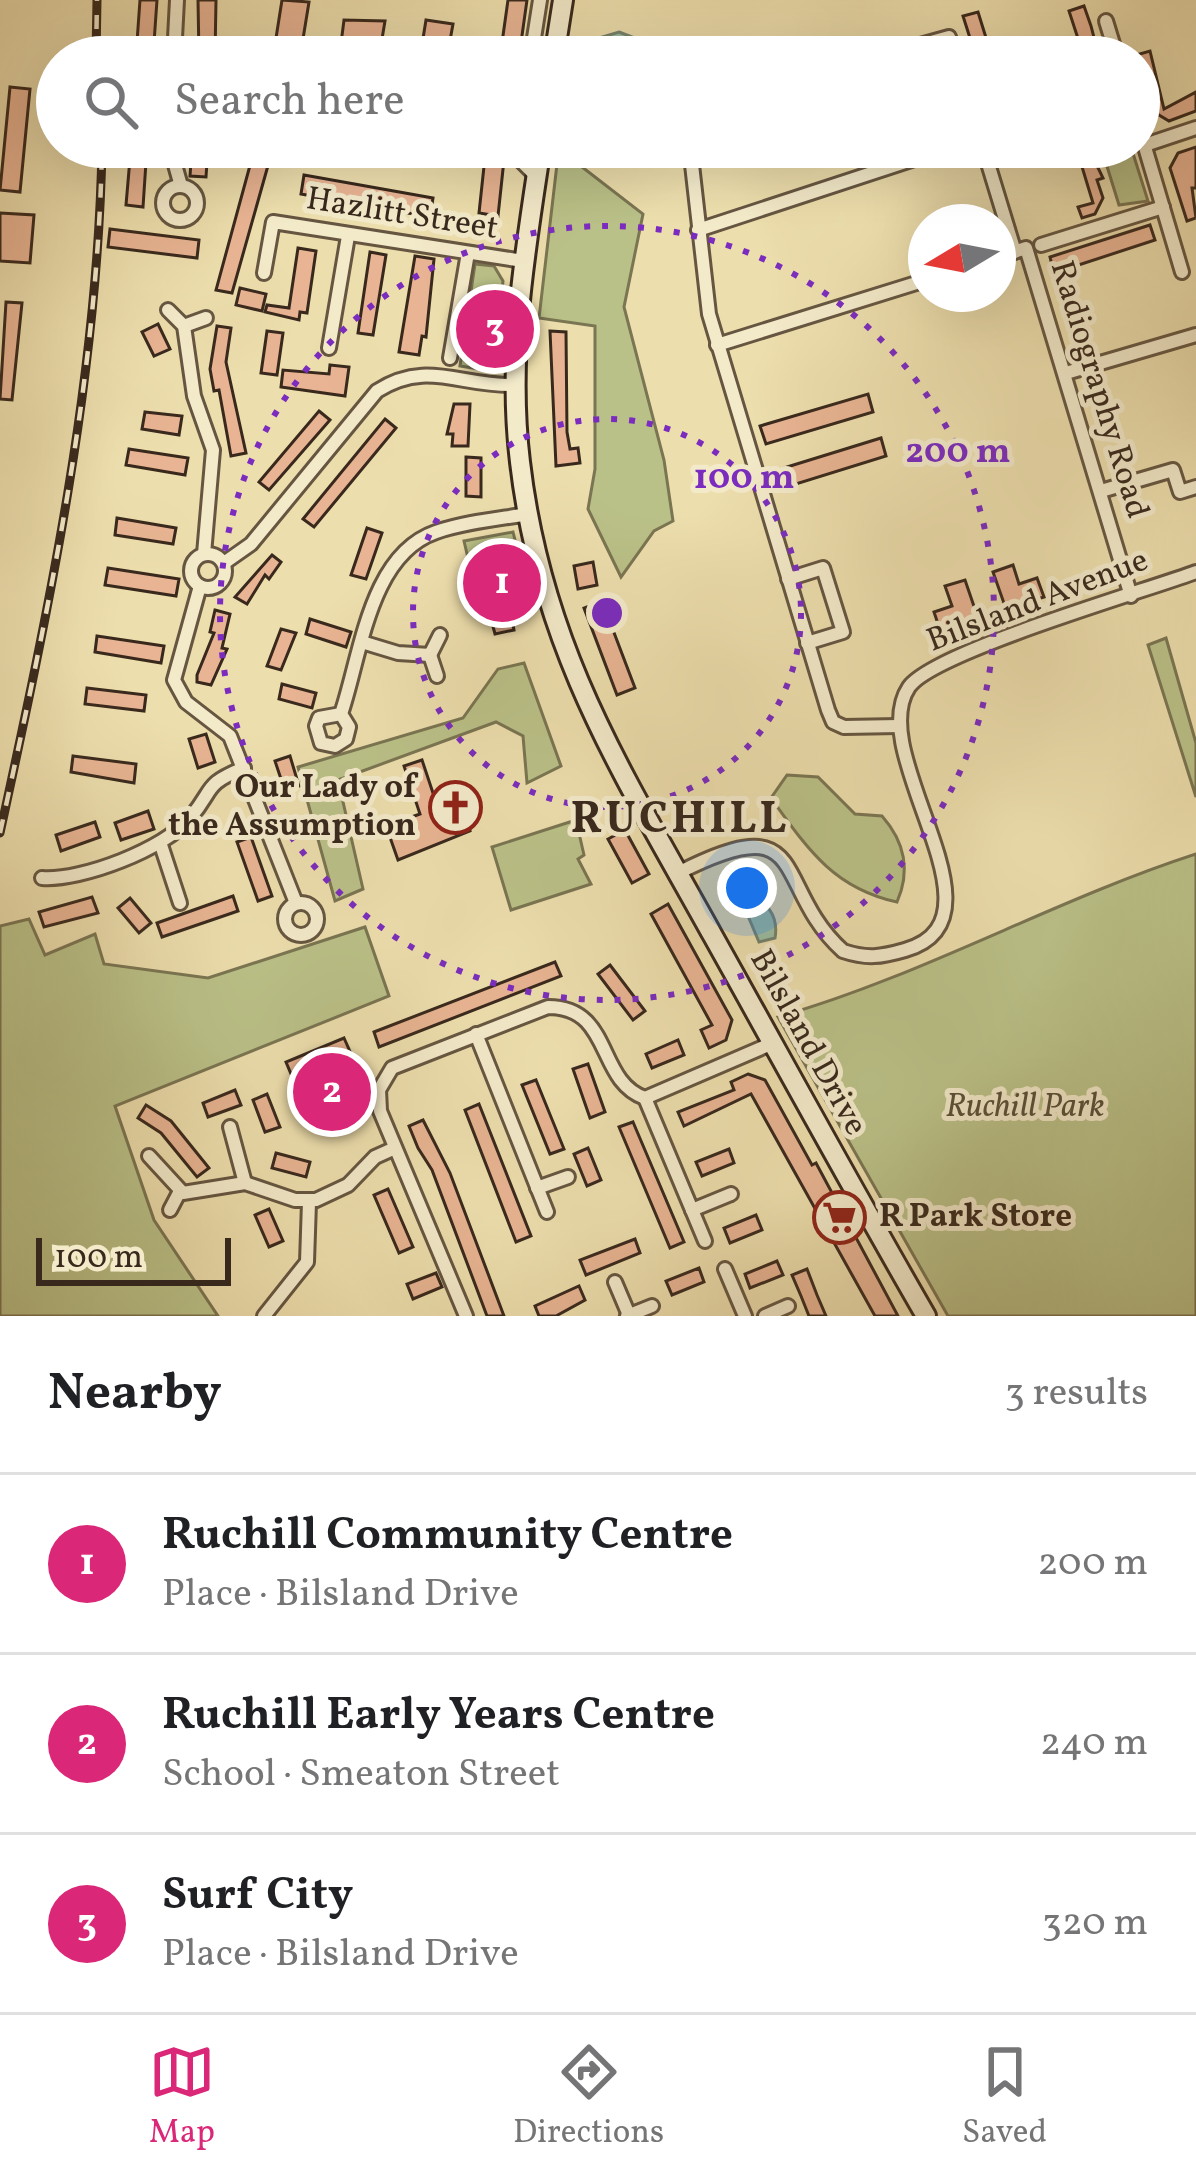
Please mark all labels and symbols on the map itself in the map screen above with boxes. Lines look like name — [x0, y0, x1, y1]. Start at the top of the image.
street label: Hazlitt Street — [303, 177, 501, 253]
north arrow — [908, 204, 1016, 312]
street label: Radiography Road — [1037, 256, 1159, 524]
pin: 3 — [456, 284, 534, 374]
text: 200 m — [905, 428, 1011, 478]
text: 100 m — [693, 454, 795, 504]
pin: 1 — [463, 538, 541, 628]
street label: Bilsland Avenue — [921, 539, 1155, 665]
centre of rings — [586, 592, 628, 634]
place label: Our Lady of the Assumption — [168, 766, 419, 850]
church icon: Our Lady of the Assumption — [427, 780, 483, 836]
district label: RUCHILL — [571, 789, 789, 852]
your location — [717, 858, 777, 918]
street label: Bilsland Drive — [737, 942, 877, 1144]
pin: 2 — [293, 1047, 371, 1137]
park label: Ruchill Park — [945, 1085, 1105, 1131]
supermarket icon: R Park Store — [812, 1190, 868, 1246]
place label: R Park Store — [879, 1195, 1072, 1241]
scale bar — [36, 1232, 231, 1285]

